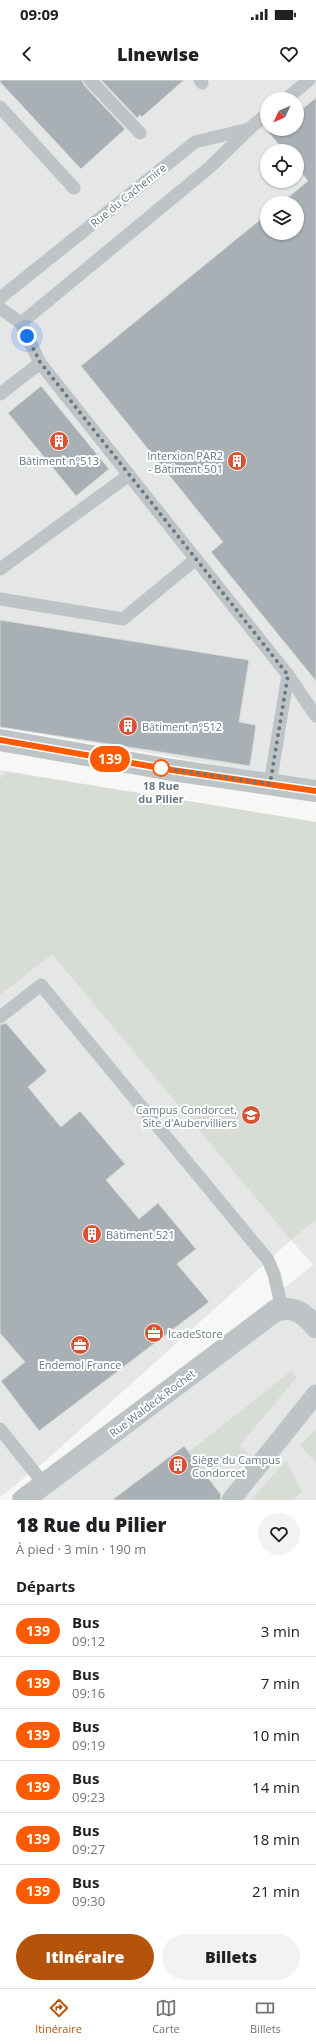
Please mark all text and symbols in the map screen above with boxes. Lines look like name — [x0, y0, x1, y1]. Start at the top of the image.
text: 09:09 — [20, 4, 59, 24]
text: Linewise — [117, 42, 199, 66]
icon: back — [16, 43, 38, 65]
icon: heart — [278, 43, 300, 65]
north arrow — [260, 92, 304, 136]
map controls — [260, 92, 304, 240]
button: locate — [260, 144, 304, 188]
street label: Rue du Cachemire — [87, 160, 169, 230]
button: layers — [260, 196, 304, 240]
your location — [17, 326, 37, 346]
building icon: Bâtiment n°513 — [48, 430, 70, 452]
place label: Interxion PAR2 - Bâtiment 501 — [147, 448, 223, 476]
building icon: Interxion PAR2 - Bâtiment 501 — [226, 450, 248, 472]
place label: Bâtiment n°513 — [19, 453, 99, 468]
building icon: Bâtiment n°512 — [117, 715, 139, 737]
place label: Bâtiment n°512 — [142, 719, 222, 734]
line badge: 139 — [87, 746, 133, 772]
text: 139 — [98, 749, 122, 768]
marker: 18 Rue du Pilier — [152, 759, 170, 777]
place label: 18 Rue du Pilier — [138, 778, 184, 806]
place label: Campus Condorcet, Site d'Aubervilliers — [136, 1102, 237, 1130]
school or university icon: Campus Condorcet, Site d'Aubervilliers — [240, 1104, 262, 1126]
building icon: Bâtiment 521 — [81, 1223, 103, 1245]
place label: Bâtiment 521 — [106, 1227, 175, 1242]
office icon: IcadeStore — [143, 1322, 165, 1344]
place label: IcadeStore — [168, 1326, 223, 1341]
office icon: Endemol France — [69, 1334, 91, 1356]
place label: Endemol France — [39, 1357, 121, 1372]
street label: Rue Waldeck Rochet — [106, 1366, 198, 1440]
place label: Siège du Campus Condorcet — [192, 1452, 280, 1480]
building icon: Siège du Campus Condorcet — [167, 1454, 189, 1476]
text: 18 Rue du Pilier — [16, 1512, 167, 1538]
button: heart — [258, 1513, 300, 1555]
text: À pied · 3 min · 190 m — [16, 1540, 146, 1558]
text: Départs — [16, 1576, 75, 1596]
text: Bus — [72, 1612, 99, 1632]
text: 139 — [26, 1621, 50, 1640]
text: 3 min — [261, 1621, 300, 1641]
text: 09:12 — [72, 1632, 105, 1650]
text: Bus — [72, 1664, 99, 1684]
text: 139 — [26, 1673, 50, 1692]
text: 7 min — [261, 1673, 300, 1693]
text: 09:16 — [72, 1684, 105, 1702]
text: Bus — [72, 1716, 99, 1736]
text: 139 — [26, 1725, 50, 1744]
text: 10 min — [252, 1725, 300, 1745]
text: 09:19 — [72, 1736, 105, 1754]
text: Bus — [72, 1768, 99, 1788]
text: 139 — [26, 1777, 50, 1796]
text: 14 min — [252, 1777, 300, 1797]
text: 09:23 — [72, 1788, 105, 1806]
text: Bus — [72, 1820, 99, 1840]
text: 139 — [26, 1829, 50, 1848]
text: 18 min — [252, 1829, 300, 1849]
text: 09:27 — [72, 1840, 105, 1858]
text: Bus — [72, 1872, 99, 1892]
text: 139 — [26, 1881, 50, 1900]
text: 21 min — [252, 1881, 300, 1901]
text: 09:30 — [72, 1892, 105, 1910]
button: Itinéraire — [16, 1934, 154, 1980]
button: Billets — [162, 1934, 300, 1980]
tab: Itinéraire — [35, 1997, 82, 2036]
tab: Carte — [152, 1997, 180, 2036]
tab: Billets — [250, 1997, 281, 2036]

